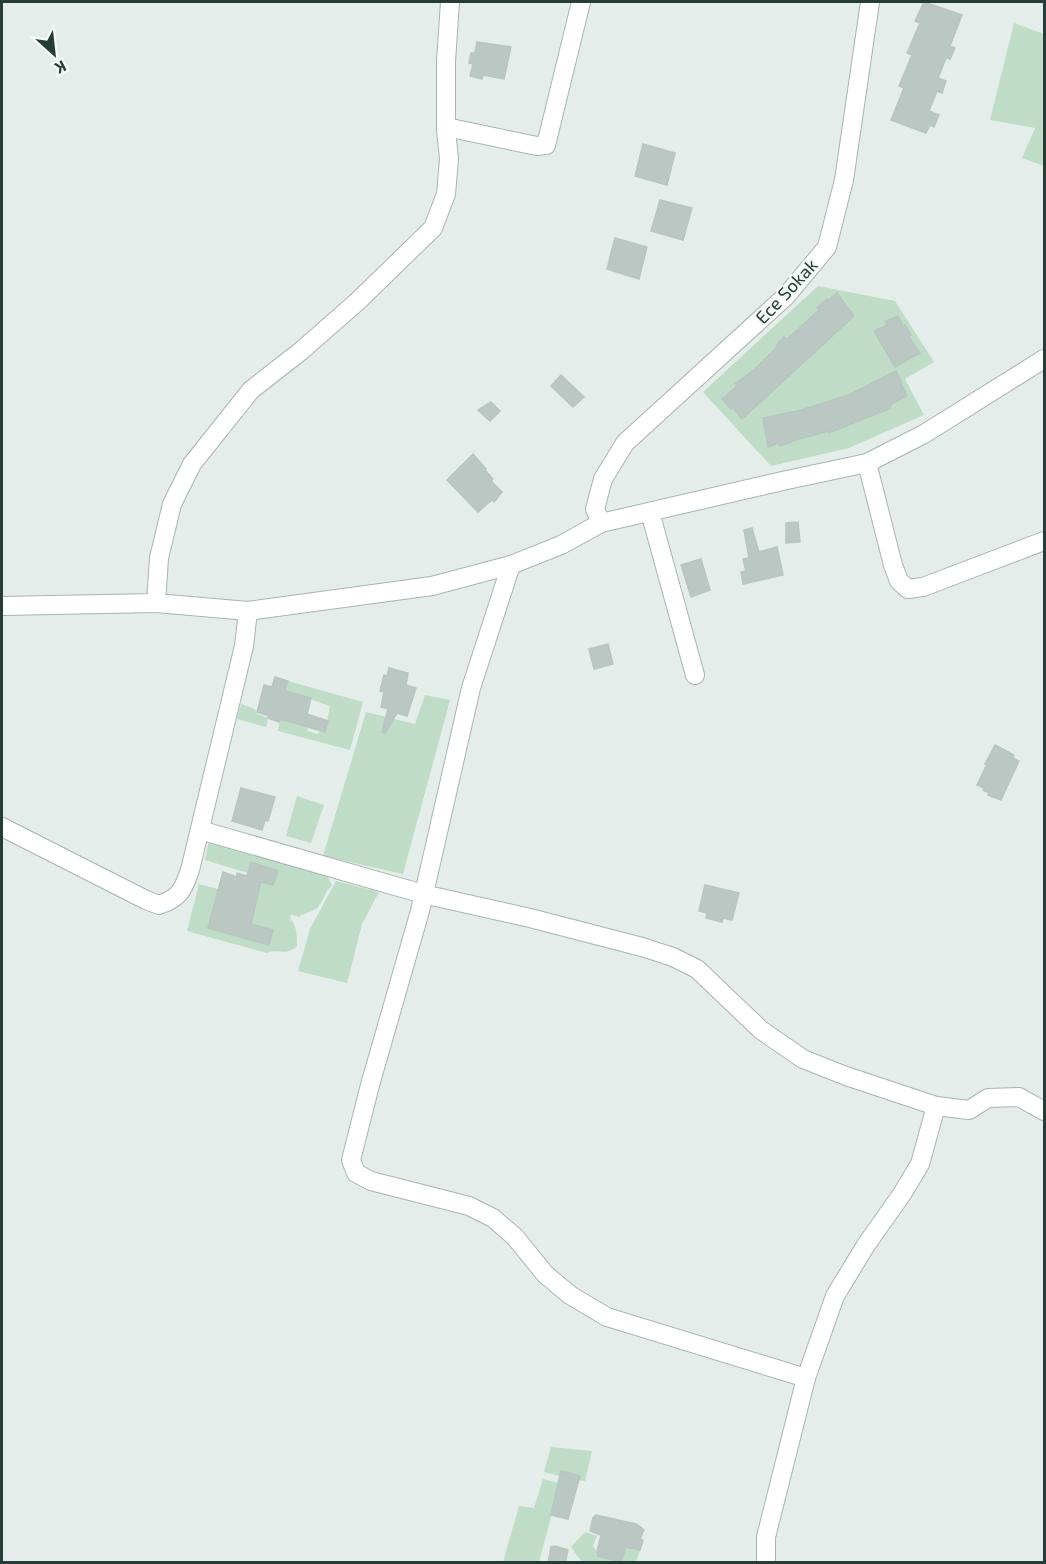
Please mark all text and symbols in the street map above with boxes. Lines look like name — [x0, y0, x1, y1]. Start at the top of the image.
north arrow — [24, 24, 84, 84]
text: K — [51, 57, 70, 79]
street label: Ece Sokak — [750, 254, 822, 328]

